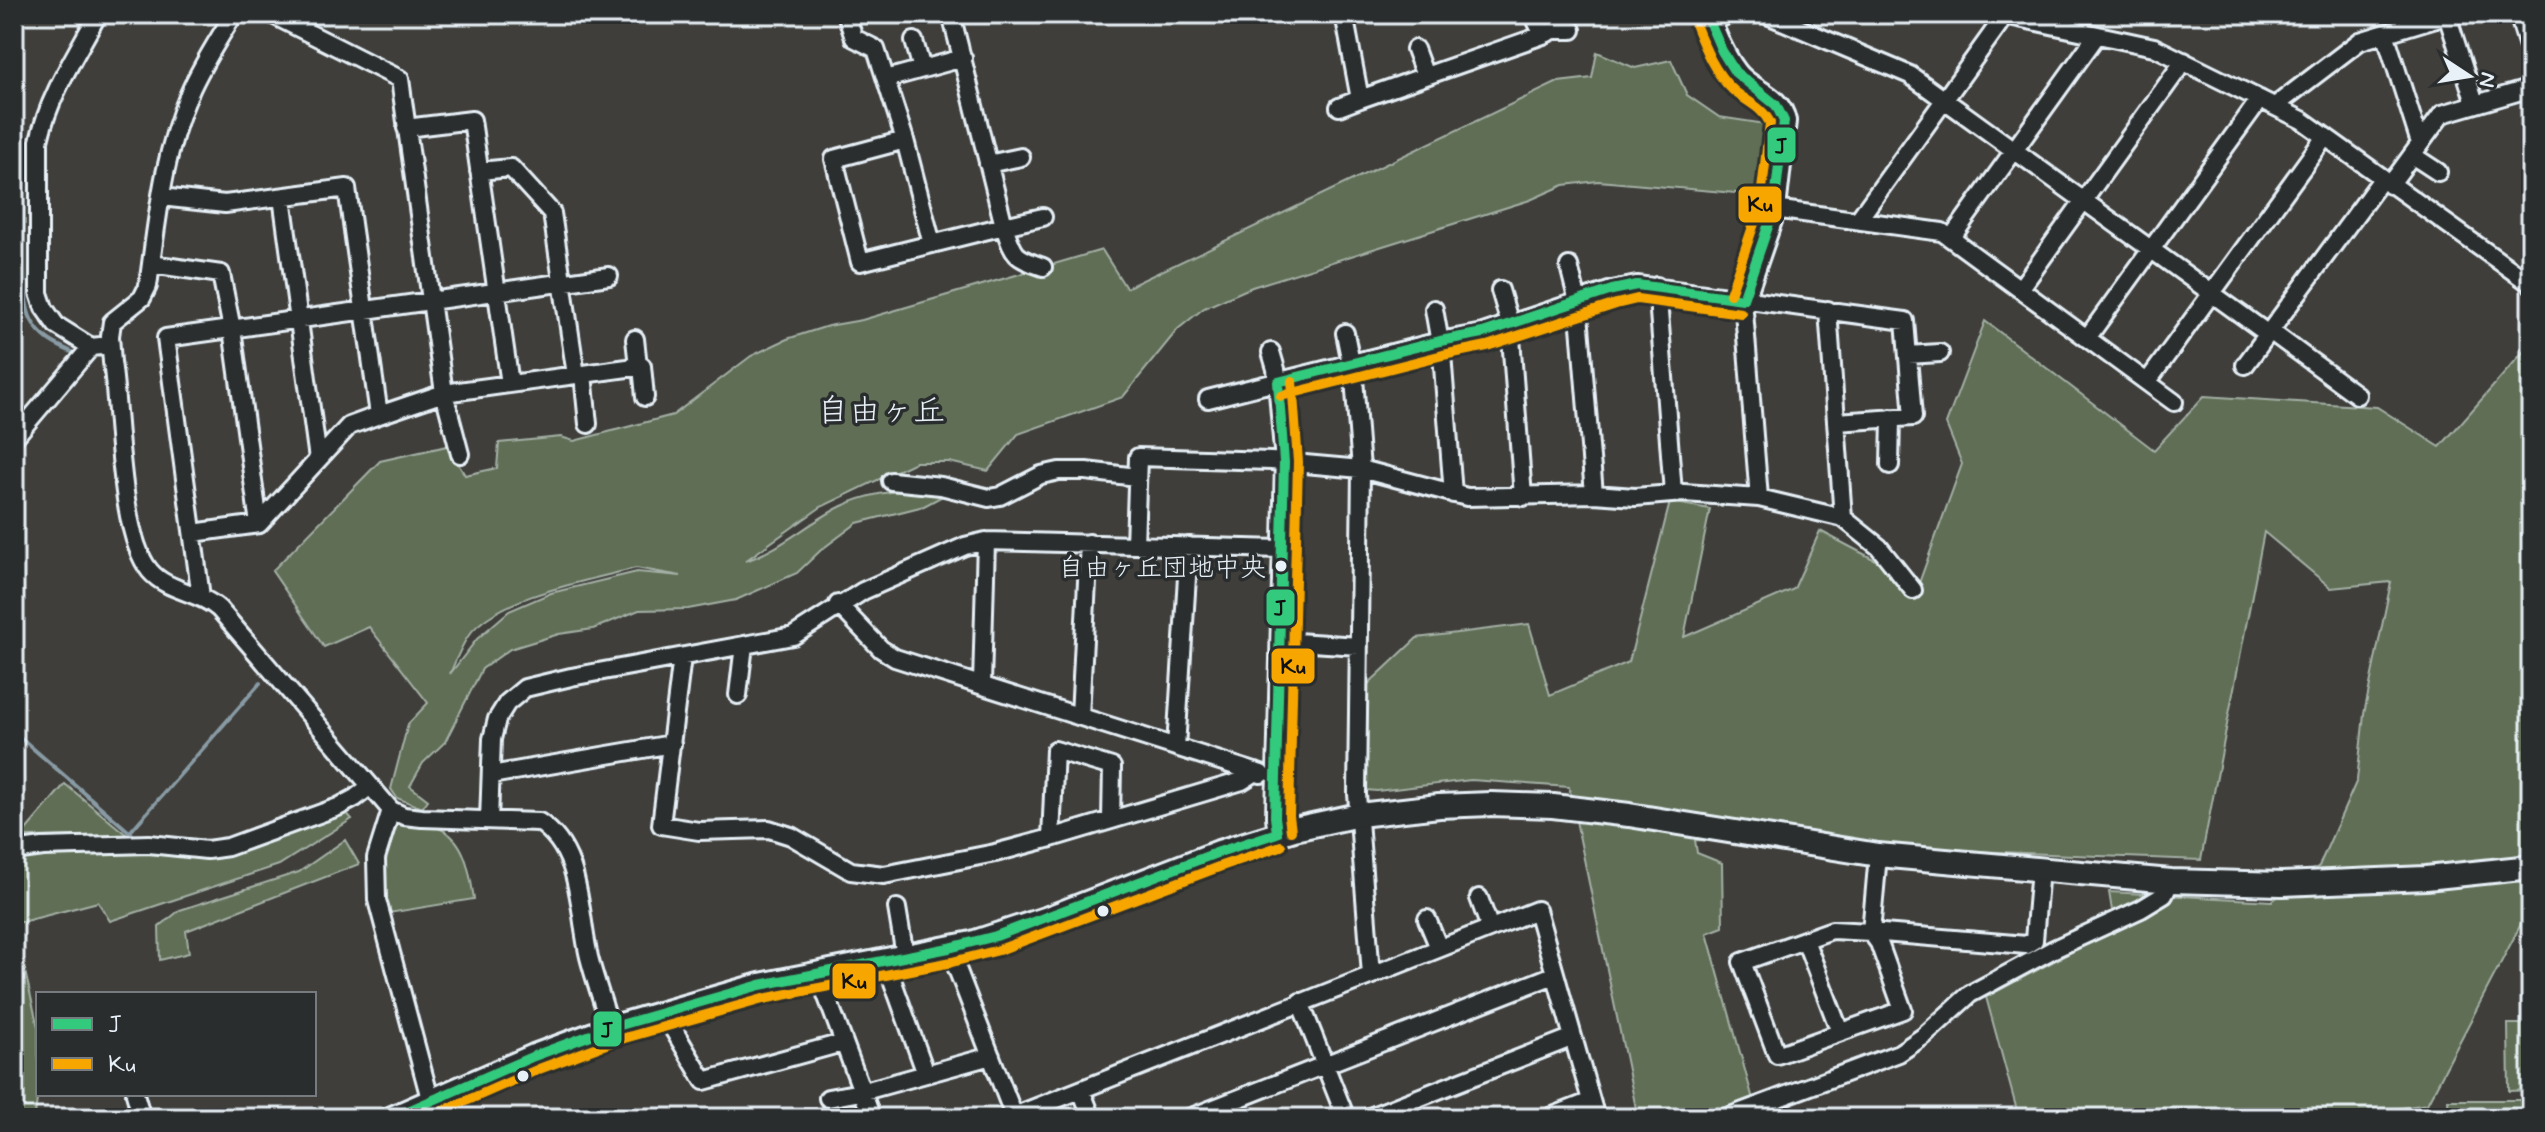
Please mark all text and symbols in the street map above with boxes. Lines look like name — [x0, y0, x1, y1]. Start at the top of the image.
north arrow — [2429, 36, 2509, 116]
text: N — [2471, 70, 2502, 90]
line badge: J — [1766, 126, 1797, 164]
text: J — [1775, 133, 1788, 161]
line badge: Ku — [1737, 185, 1783, 224]
text: Ku — [1747, 192, 1773, 220]
district label: 自由ヶ丘 — [817, 391, 945, 433]
place label: 自由ヶ丘団地中央 — [1058, 552, 1266, 586]
marker: 自由ヶ丘団地中央 — [1273, 558, 1289, 574]
line badge: J — [1265, 588, 1296, 627]
text: J — [1274, 595, 1287, 623]
line badge: Ku — [1270, 647, 1316, 685]
text: Ku — [1280, 654, 1306, 682]
unlabelled marker — [1095, 903, 1111, 919]
line badge: Ku — [831, 962, 877, 1000]
text: Ku — [841, 969, 867, 997]
legend — [36, 992, 316, 1096]
text: J — [108, 1010, 122, 1041]
line badge: J — [592, 1010, 623, 1048]
text: J — [601, 1017, 614, 1045]
text: Ku — [108, 1050, 136, 1081]
unlabelled marker — [515, 1068, 531, 1084]

